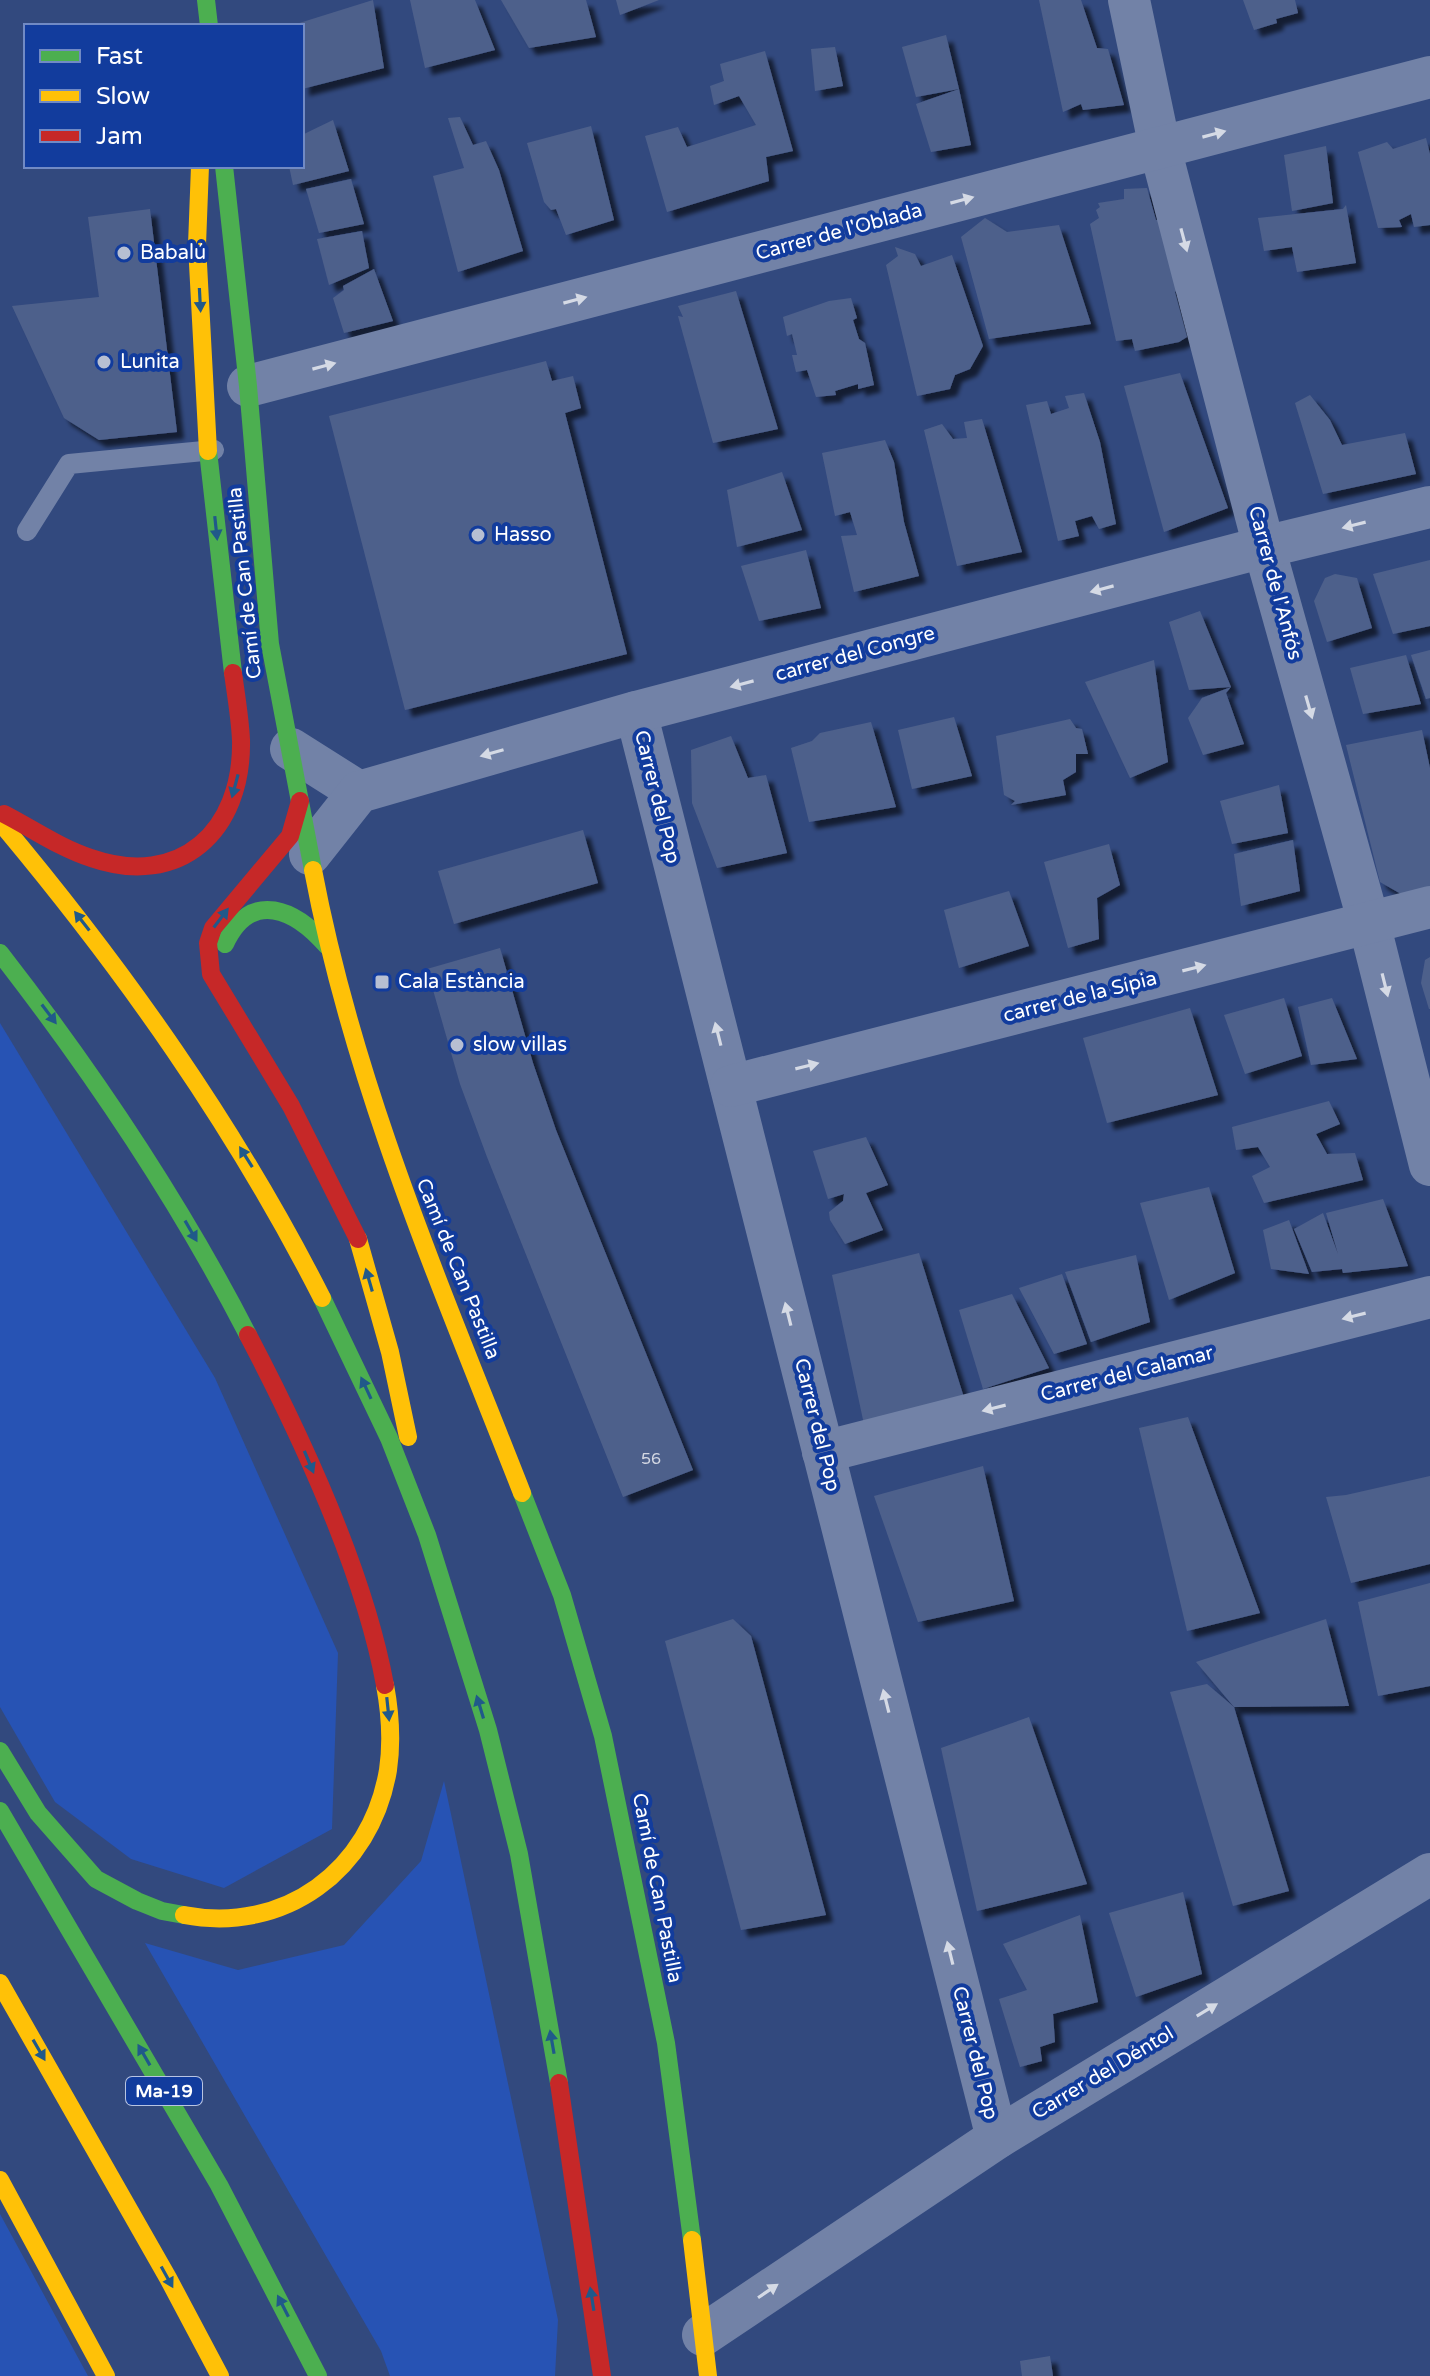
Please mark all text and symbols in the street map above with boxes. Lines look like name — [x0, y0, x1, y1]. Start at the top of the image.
legend — [24, 24, 304, 168]
text: Fast — [96, 42, 143, 71]
text: Slow — [96, 82, 150, 111]
text: Jam — [96, 122, 143, 151]
one-way arrow — [1202, 127, 1227, 139]
one-way arrow — [950, 193, 975, 205]
street label: Carrer de l'Oblada — [753, 198, 925, 266]
one-way arrow — [1179, 227, 1191, 252]
place label: Babalú — [140, 241, 206, 265]
marker: Babalú — [115, 244, 133, 262]
one-way arrow — [194, 288, 207, 313]
one-way arrow — [563, 294, 588, 306]
place label: Lunita — [120, 350, 180, 374]
marker: Lunita — [95, 353, 113, 371]
one-way arrow — [312, 359, 336, 372]
street label: Camí de Can Pastilla — [223, 486, 267, 680]
street label: Carrer de l'Anfós — [1243, 503, 1307, 663]
one-way arrow — [210, 516, 223, 541]
one-way arrow — [1342, 519, 1367, 532]
place label: Hasso — [494, 523, 552, 547]
marker: Hasso — [469, 526, 487, 544]
one-way arrow — [1090, 584, 1115, 596]
street label: carrer del Congre — [772, 621, 938, 687]
one-way arrow — [730, 678, 755, 690]
one-way arrow — [1303, 696, 1316, 720]
street label: Carrer del Pop — [629, 728, 685, 866]
one-way arrow — [479, 747, 503, 760]
one-way arrow — [228, 774, 240, 799]
one-way arrow — [213, 907, 229, 928]
one-way arrow — [74, 911, 90, 931]
one-way arrow — [1182, 961, 1207, 973]
street label: carrer de la Sípia — [1001, 966, 1159, 1028]
place label: Cala Estància — [398, 970, 525, 994]
marker: Cala Estància — [373, 973, 391, 991]
one-way arrow — [1379, 973, 1392, 998]
one-way arrow — [40, 1003, 56, 1024]
one-way arrow — [711, 1022, 723, 1047]
place label: slow villas — [473, 1033, 567, 1057]
marker: slow villas — [448, 1036, 466, 1054]
one-way arrow — [794, 1060, 819, 1072]
one-way arrow — [238, 1147, 253, 1168]
street label: Camí de Can Pastilla — [411, 1175, 505, 1363]
one-way arrow — [184, 1220, 198, 1242]
one-way arrow — [363, 1267, 375, 1292]
one-way arrow — [782, 1301, 794, 1326]
one-way arrow — [1342, 1311, 1367, 1323]
street label: Carrer del Calamar — [1038, 1341, 1216, 1407]
street label: Carrer del Pop — [789, 1356, 845, 1494]
one-way arrow — [359, 1376, 373, 1400]
one-way arrow — [981, 1403, 1006, 1415]
house number: 56 — [641, 1449, 661, 1469]
one-way arrow — [302, 1450, 315, 1474]
one-way arrow — [880, 1689, 892, 1714]
one-way arrow — [473, 1695, 486, 1719]
one-way arrow — [382, 1697, 395, 1722]
street label: Camí de Can Pastilla — [627, 1791, 687, 1985]
one-way arrow — [944, 1941, 956, 1966]
street label: Carrer del Pop — [947, 1984, 1003, 2122]
one-way arrow — [1196, 2003, 1218, 2017]
street label: Carrer del Déntol — [1028, 2021, 1178, 2125]
one-way arrow — [546, 2029, 558, 2054]
one-way arrow — [32, 2039, 46, 2062]
one-way arrow — [137, 2043, 151, 2066]
road number: Ma-19 — [126, 2077, 202, 2105]
one-way arrow — [161, 2265, 174, 2288]
one-way arrow — [757, 2284, 778, 2299]
one-way arrow — [585, 2286, 598, 2311]
one-way arrow — [277, 2295, 290, 2318]

